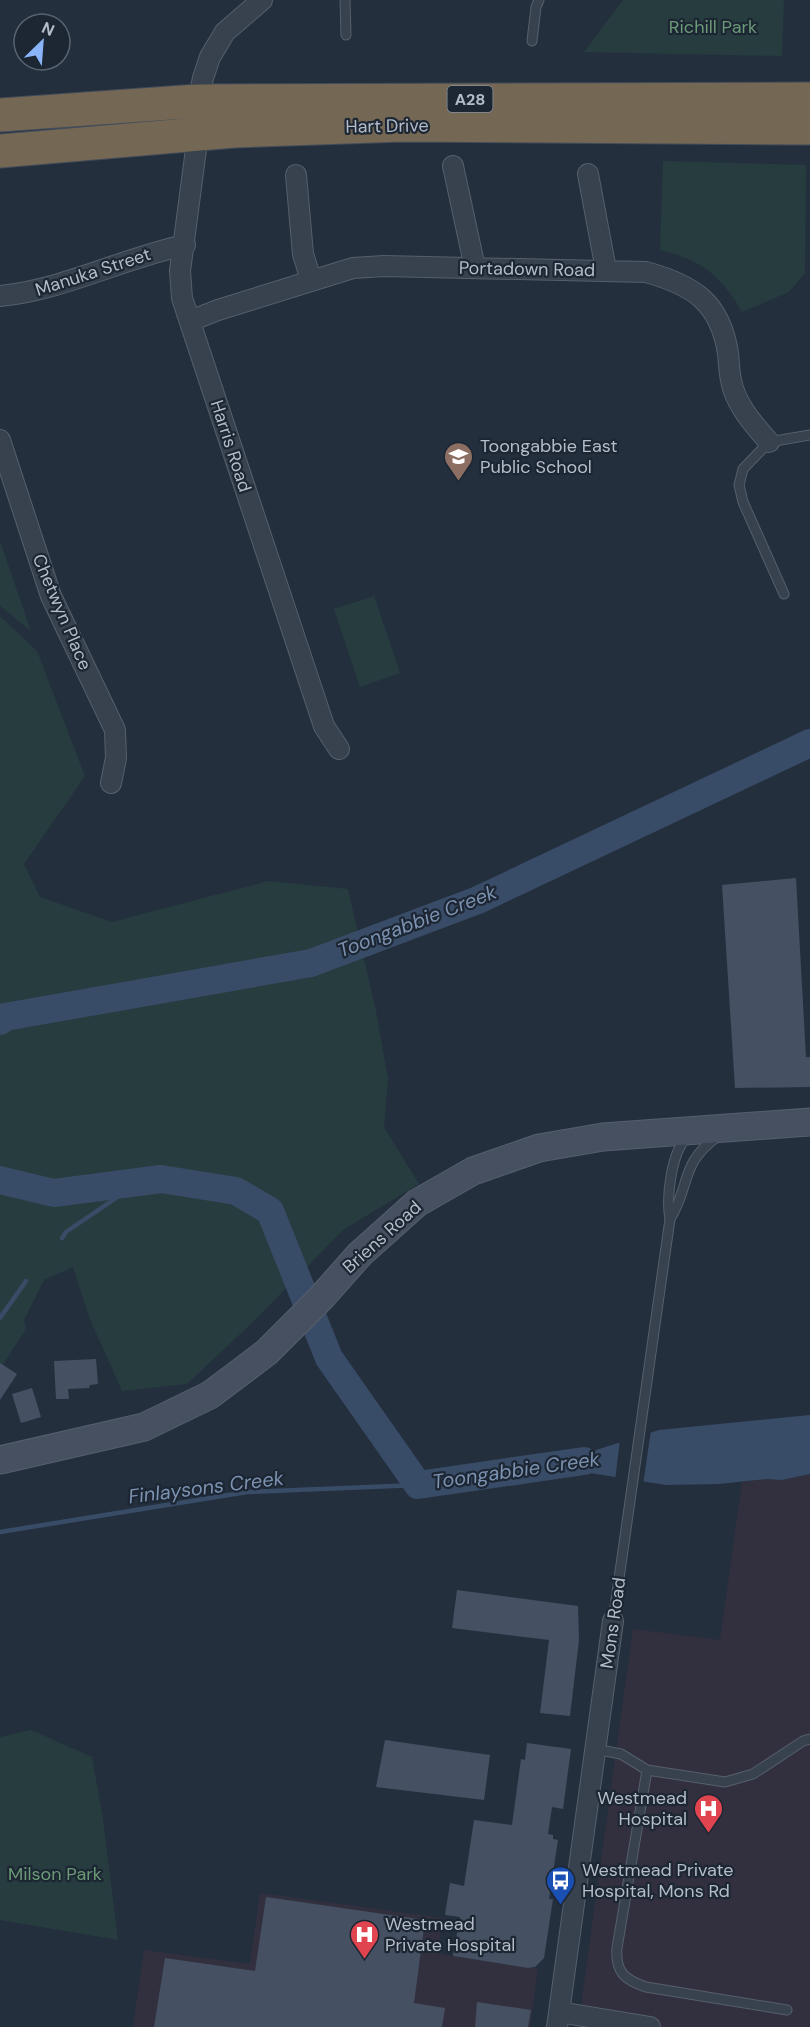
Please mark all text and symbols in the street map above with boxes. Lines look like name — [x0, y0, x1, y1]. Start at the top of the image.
north arrow — [12, 12, 72, 72]
park label: Richill Park — [669, 15, 757, 39]
text: N — [38, 17, 58, 41]
road number: A28 — [448, 86, 492, 112]
street label: Hart Drive — [345, 113, 429, 139]
street label: Manuka Street — [32, 242, 154, 302]
street label: Portadown Road — [459, 256, 595, 282]
street label: Harris Road — [205, 397, 257, 495]
place label: Toongabbie East Public School — [480, 434, 618, 479]
school or university icon: Toongabbie East Public School — [443, 440, 475, 482]
street label: Chetwyn Place — [27, 550, 97, 674]
water label: Toongabbie Creek — [334, 878, 501, 963]
street label: Briens Road — [338, 1195, 426, 1279]
water label: Toongabbie Creek — [431, 1445, 602, 1495]
water label: Finlaysons Creek — [127, 1464, 286, 1509]
street label: Mons Road — [595, 1576, 631, 1670]
place label: Westmead Hospital — [597, 1786, 687, 1831]
hospital icon: Westmead Hospital — [692, 1792, 724, 1834]
place label: Westmead Private Hospital, Mons Rd — [582, 1858, 734, 1903]
park label: Milson Park — [8, 1862, 102, 1886]
bus stop icon: Westmead Private Hospital, Mons Rd — [545, 1864, 577, 1906]
place label: Westmead Private Hospital — [385, 1912, 515, 1957]
hospital icon: Westmead Private Hospital — [348, 1918, 380, 1960]

